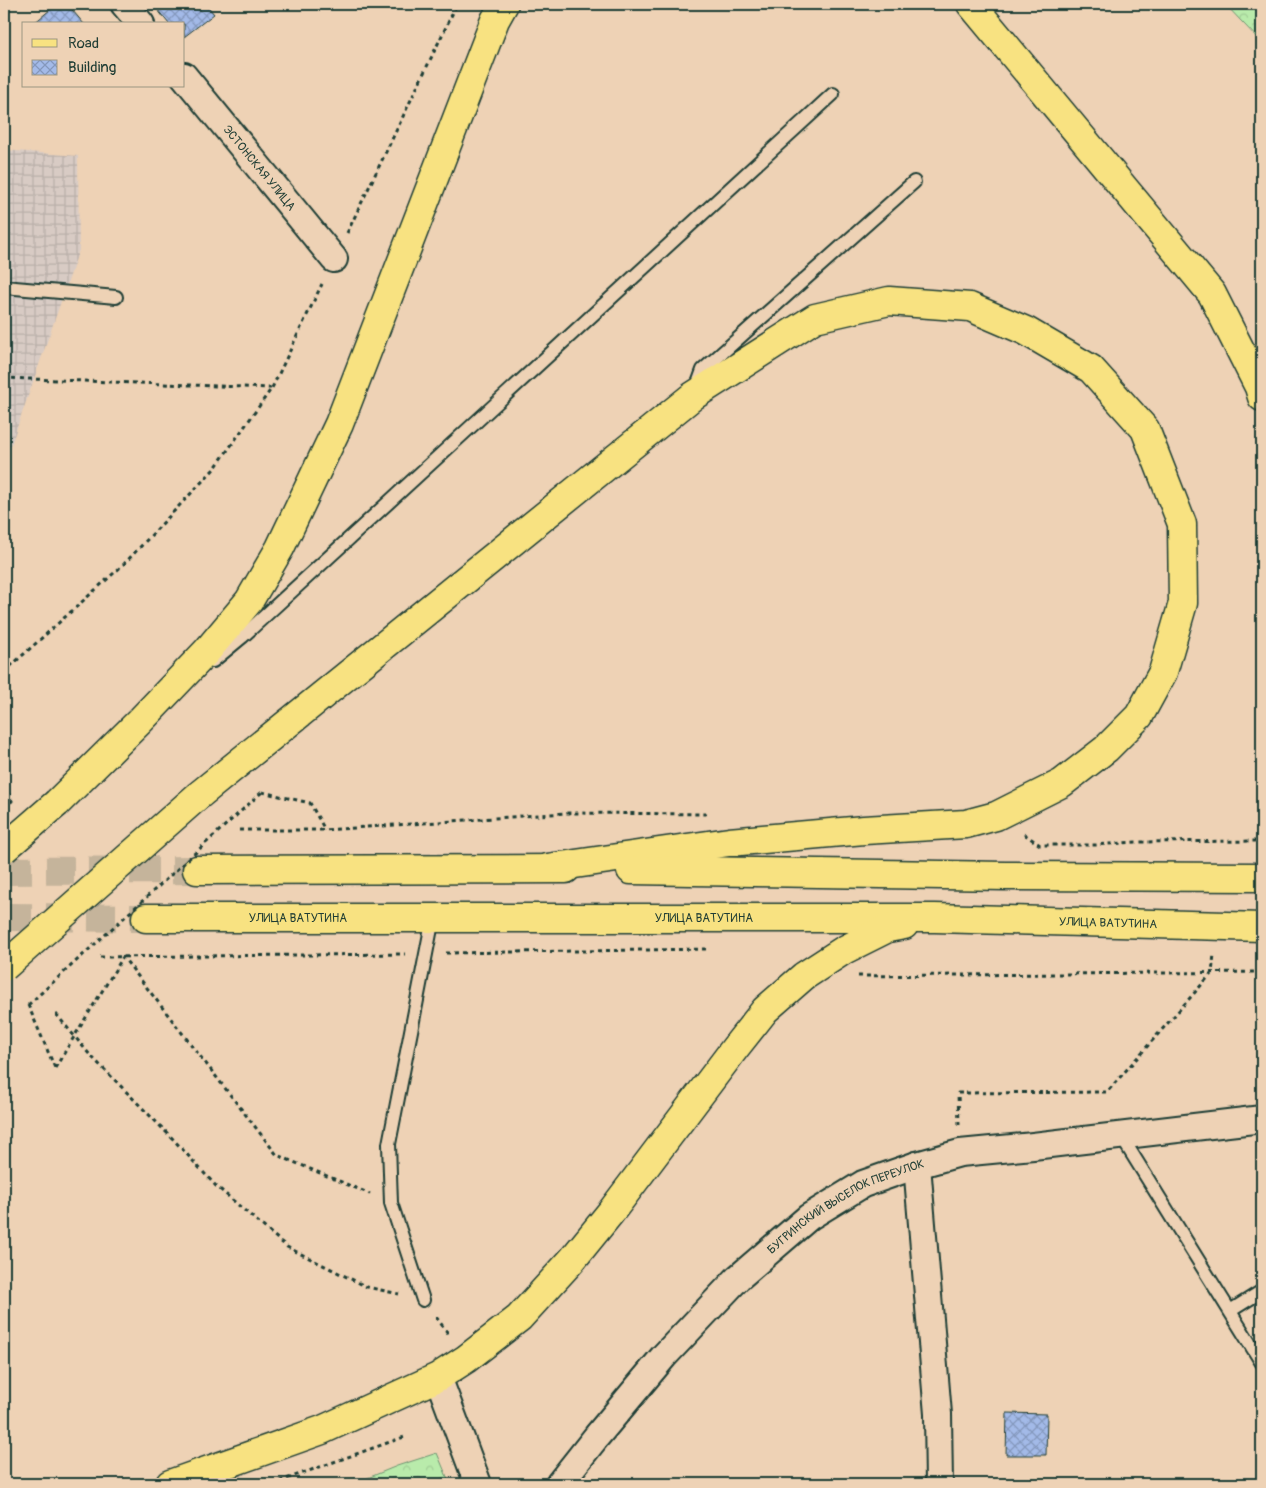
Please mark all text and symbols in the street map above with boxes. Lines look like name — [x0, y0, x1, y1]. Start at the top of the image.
legend — [22, 22, 185, 88]
text: Road — [68, 34, 99, 53]
text: Building — [68, 58, 116, 77]
street label: ЭСТОНСКАЯ УЛИЦА — [220, 123, 299, 214]
street label: УЛИЦА ВАТУТИНА — [249, 911, 347, 926]
street label: УЛИЦА ВАТУТИНА — [655, 911, 753, 926]
street label: УЛИЦА ВАТУТИНА — [1059, 914, 1157, 932]
street label: БУГРИНСКИЙ ВЫСЕЛОК ПЕРЕУЛОК — [764, 1156, 926, 1258]

